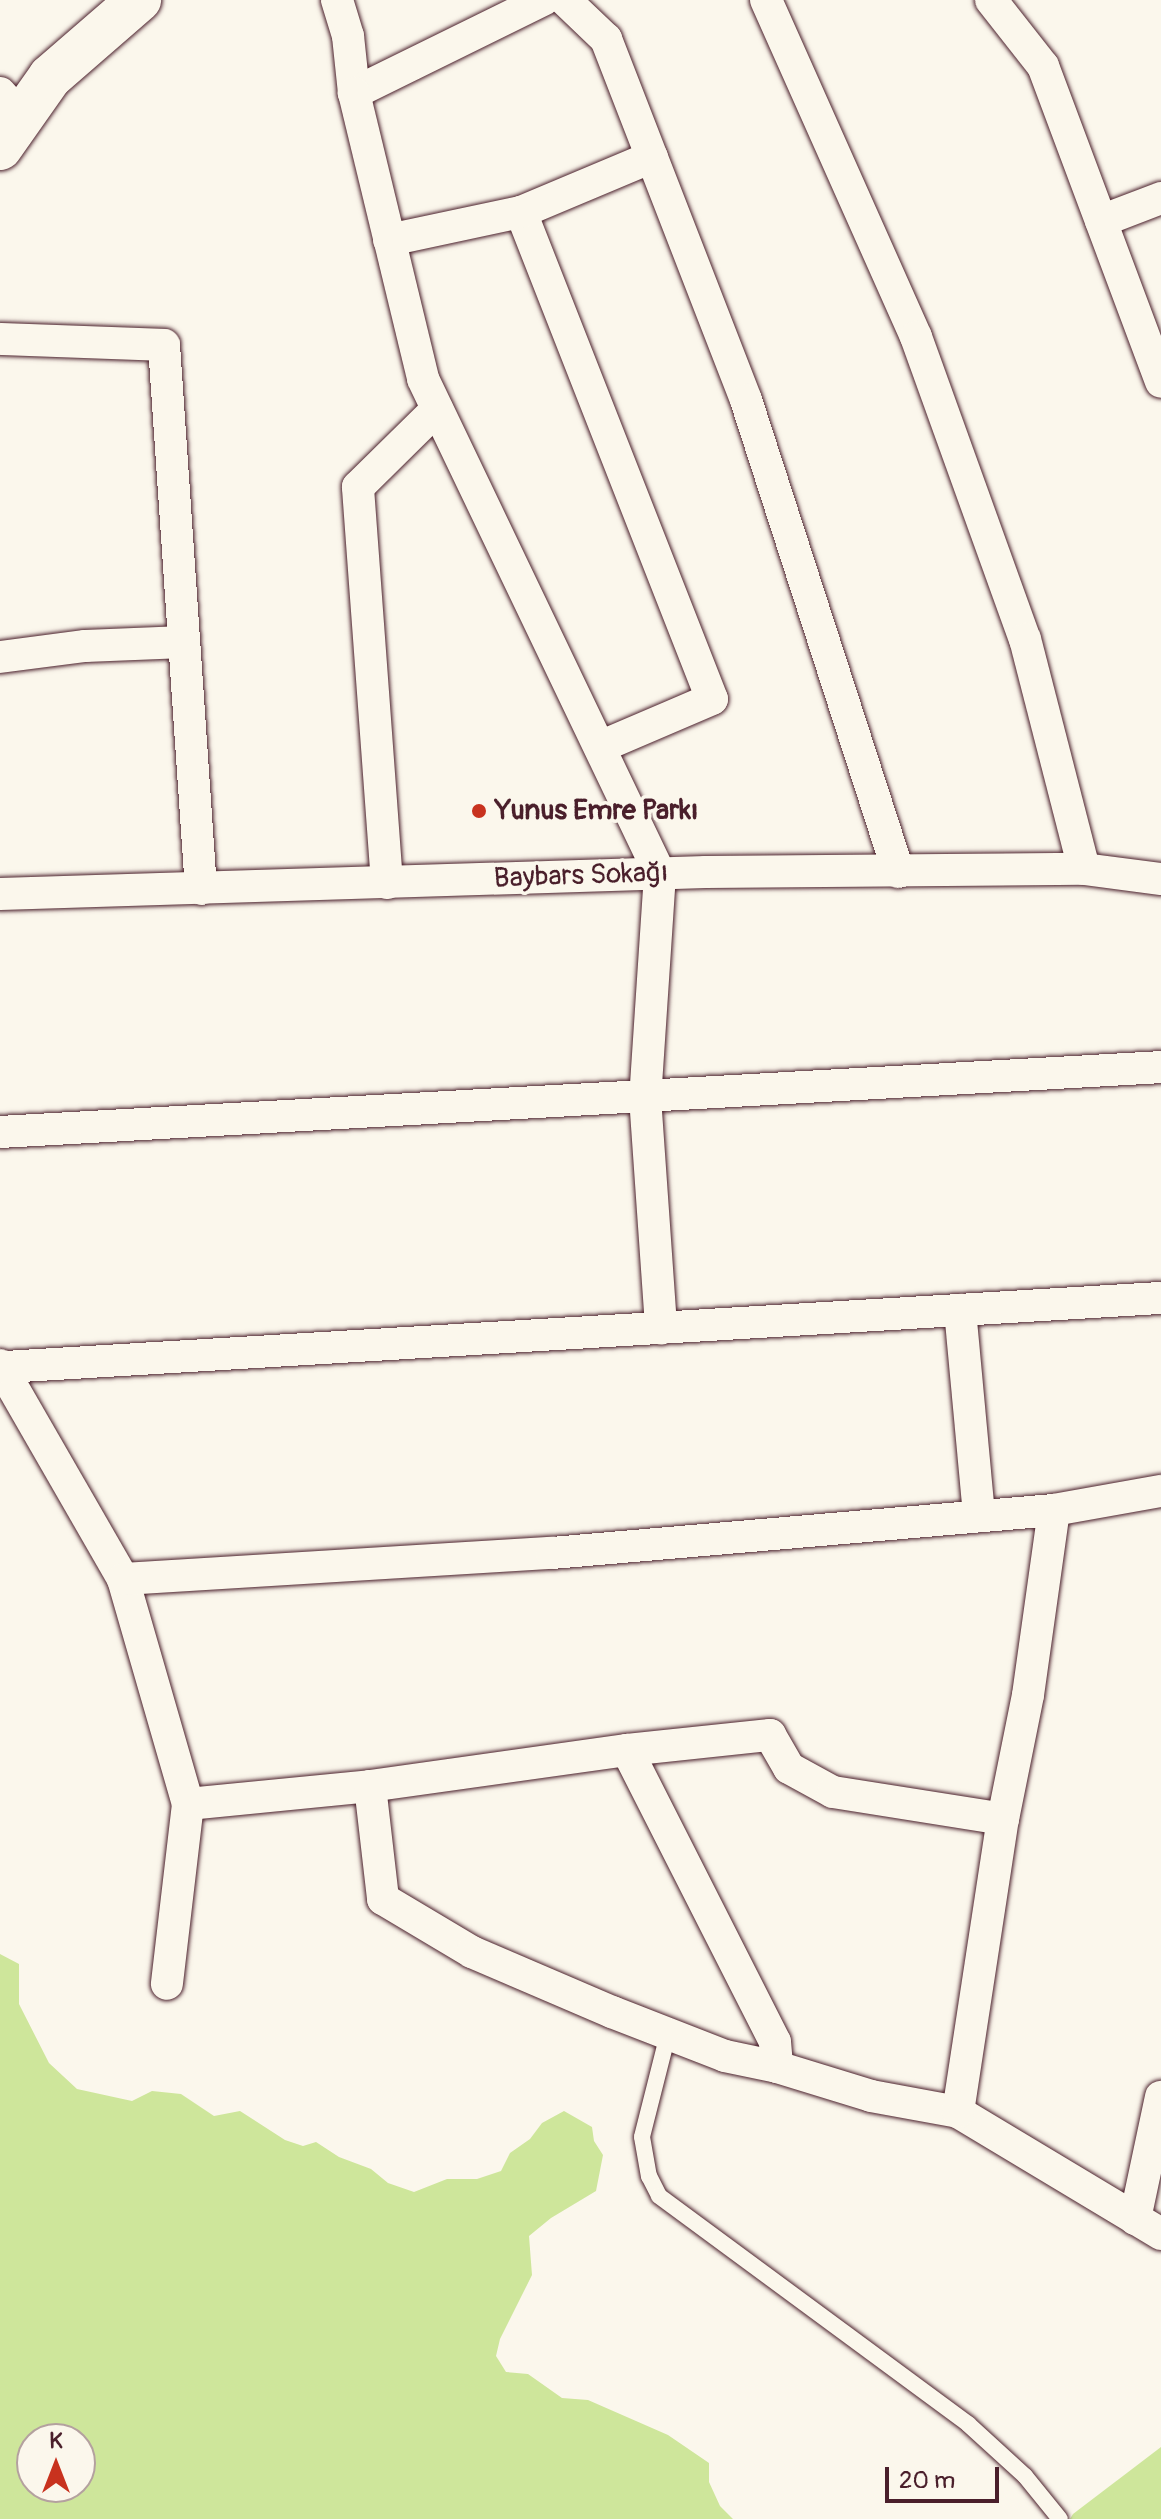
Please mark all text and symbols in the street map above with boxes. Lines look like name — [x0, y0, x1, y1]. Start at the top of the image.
place label: Yunus Emre Parkı — [495, 794, 698, 828]
marker: Yunus Emre Parkı — [470, 802, 488, 820]
street label: Baybars Sokağı — [493, 856, 669, 896]
north arrow — [16, 2423, 96, 2503]
text: K — [49, 2427, 63, 2455]
scale bar — [889, 2451, 1003, 2501]
text: 20 m — [899, 2466, 955, 2495]

